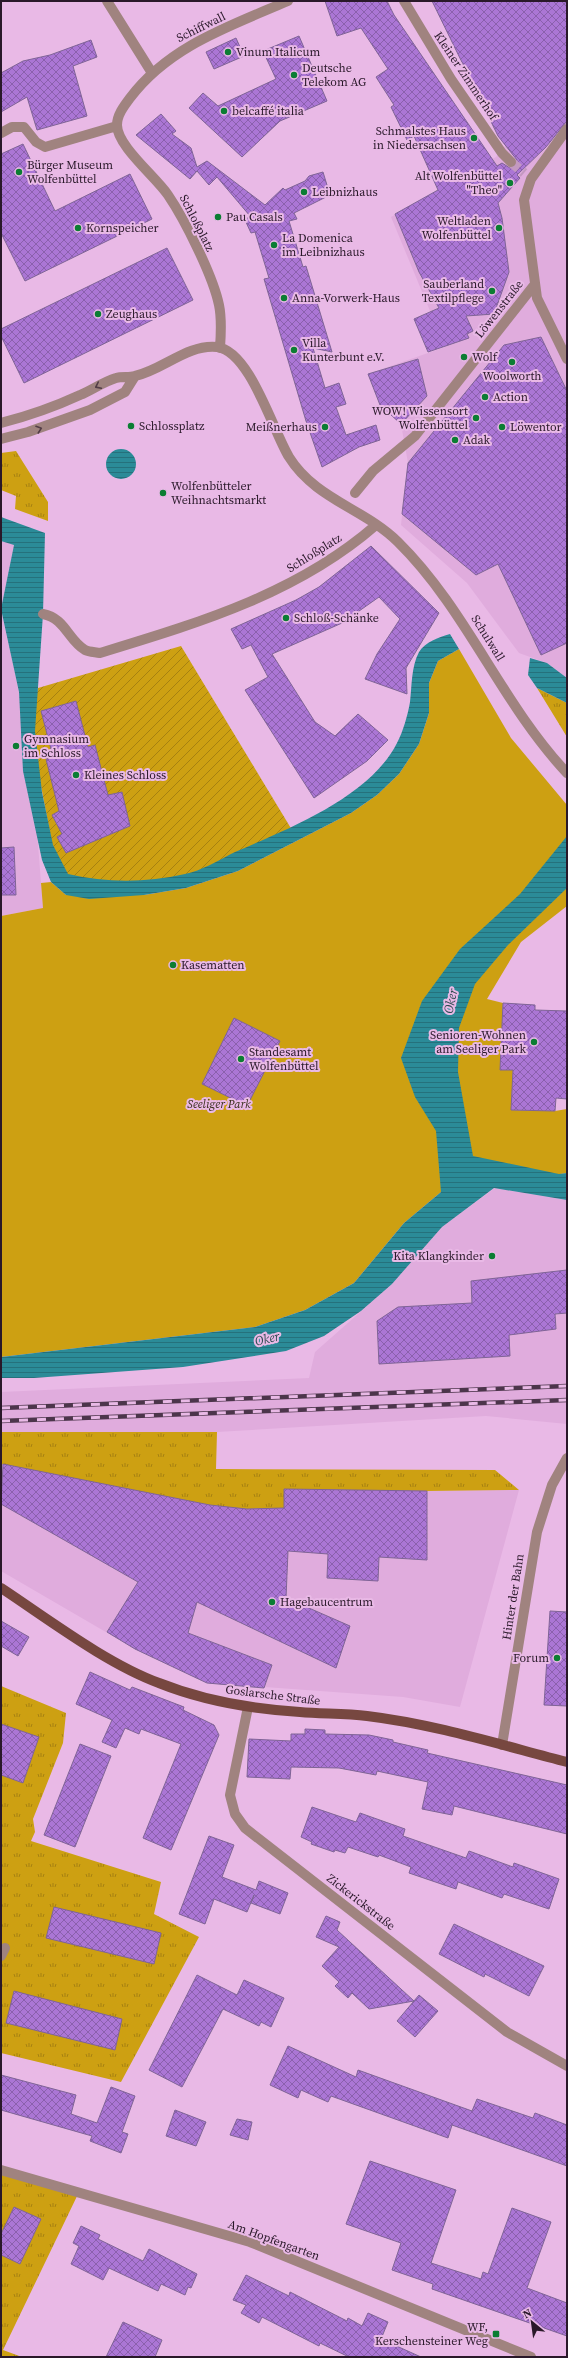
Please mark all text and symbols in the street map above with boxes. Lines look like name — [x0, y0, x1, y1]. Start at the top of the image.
street label: Schiffwall — [174, 8, 229, 46]
street label: Kleiner Zimmerhof — [430, 29, 503, 125]
place label: Vinum Italicum — [236, 44, 320, 60]
marker: Vinum Italicum — [223, 47, 233, 57]
place label: Deutsche Telekom AG — [302, 60, 366, 90]
marker: Deutsche Telekom AG — [289, 70, 299, 80]
place label: belcaffé italia — [232, 103, 305, 119]
marker: belcaffé italia — [219, 106, 229, 116]
place label: Schmalstes Haus in Niedersachsen — [373, 123, 466, 153]
marker: Schmalstes Haus in Niedersachsen — [469, 133, 479, 143]
place label: Bürger Museum Wolfenbüttel — [27, 157, 113, 187]
marker: Bürger Museum Wolfenbüttel — [14, 167, 24, 177]
place label: Alt Wolfenbüttel "Theo" — [415, 168, 502, 198]
marker: Alt Wolfenbüttel "Theo" — [505, 178, 515, 188]
place label: Leibnizhaus — [312, 184, 378, 200]
marker: Leibnizhaus — [299, 187, 309, 197]
street label: Schloßplatz — [176, 192, 218, 255]
place label: Pau Casals — [226, 209, 283, 225]
marker: Pau Casals — [213, 212, 223, 222]
place label: Weltladen Wolfenbüttel — [422, 213, 491, 243]
place label: Kornspeicher — [86, 220, 159, 236]
marker: Kornspeicher — [73, 223, 83, 233]
marker: Weltladen Wolfenbüttel — [494, 223, 504, 233]
place label: La Domenica im Leibnizhaus — [282, 230, 365, 260]
marker: La Domenica im Leibnizhaus — [269, 240, 279, 250]
place label: Sauberland Textilpflege — [422, 276, 484, 306]
street label: Löwenstraße — [471, 277, 527, 341]
marker: Sauberland Textilpflege — [487, 286, 497, 296]
place label: Anna-Vorwerk-Haus — [292, 290, 400, 306]
marker: Anna-Vorwerk-Haus — [279, 293, 289, 303]
place label: Zeughaus — [106, 306, 157, 322]
marker: Zeughaus — [93, 309, 103, 319]
place label: Villa Kunterbunt e.V. — [302, 335, 385, 365]
marker: Villa Kunterbunt e.V. — [289, 345, 299, 355]
place label: Wolf — [472, 349, 499, 365]
marker: Wolf — [459, 352, 469, 362]
marker: Woolworth — [507, 357, 517, 367]
place label: Woolworth — [482, 368, 542, 384]
one-way arrow — [95, 381, 103, 389]
place label: Action — [493, 389, 528, 405]
marker: Action — [480, 392, 490, 402]
place label: WOW! Wissensort Wolfenbüttel — [372, 403, 468, 433]
marker: WOW! Wissensort Wolfenbüttel — [471, 413, 481, 423]
place label: Schlossplatz — [139, 418, 205, 434]
place label: Meißnerhaus — [246, 419, 317, 435]
place label: Löwentor — [510, 419, 562, 435]
marker: Schlossplatz — [126, 421, 136, 431]
marker: Meißnerhaus — [320, 422, 330, 432]
marker: Löwentor — [497, 422, 507, 432]
one-way arrow — [35, 425, 42, 434]
place label: Adak — [463, 432, 491, 448]
marker: Adak — [450, 435, 460, 445]
place label: Wolfenbütteler Weihnachtsmarkt — [171, 478, 266, 508]
marker: Wolfenbütteler Weihnachtsmarkt — [158, 488, 168, 498]
street label: Schloßplatz — [284, 530, 345, 576]
place label: Schloß-Schänke — [294, 610, 379, 626]
street label: Schulwall — [468, 612, 509, 665]
marker: Schloß-Schänke — [281, 613, 291, 623]
place label: Gymnasium im Schloss — [24, 731, 89, 761]
marker: Gymnasium im Schloss — [11, 741, 21, 751]
place label: Kleines Schloss — [84, 767, 166, 783]
marker: Kleines Schloss — [71, 770, 81, 780]
place label: Kasematten — [181, 957, 245, 973]
marker: Kasematten — [168, 960, 178, 970]
water label: Oker — [440, 986, 462, 1015]
place label: Senioren-Wohnen am Seeliger Park — [430, 1027, 526, 1057]
marker: Senioren-Wohnen am Seeliger Park — [529, 1037, 539, 1047]
place label: Standesamt Wolfenbüttel — [249, 1044, 319, 1074]
marker: Standesamt Wolfenbüttel — [236, 1054, 246, 1064]
park label: Seeliger Park — [187, 1096, 251, 1112]
place label: Kita Klangkinder — [393, 1248, 484, 1264]
marker: Kita Klangkinder — [487, 1251, 497, 1261]
water label: Oker — [253, 1327, 282, 1350]
street label: Hinter der Bahn — [498, 1553, 528, 1641]
place label: Hagebaucentrum — [280, 1594, 373, 1610]
marker: Hagebaucentrum — [267, 1597, 277, 1607]
place label: Forum — [513, 1650, 549, 1666]
marker: Forum — [552, 1653, 562, 1663]
street label: Goslarsche Straße — [225, 1681, 321, 1709]
street label: Zickerickstraße — [324, 1870, 398, 1934]
street label: Am Hopfengarten — [226, 2216, 322, 2264]
north arrow — [512, 2302, 552, 2342]
text: N — [520, 2305, 535, 2322]
place label: WF, Kerschensteiner Weg — [375, 2319, 488, 2349]
marker: WF, Kerschensteiner Weg — [491, 2329, 501, 2339]

